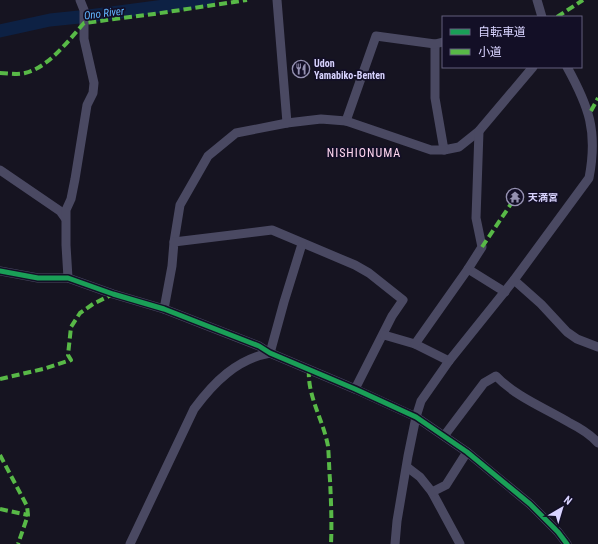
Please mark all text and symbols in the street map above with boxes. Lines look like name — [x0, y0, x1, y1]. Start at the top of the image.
water label: Ono River — [83, 4, 126, 22]
legend — [442, 16, 582, 68]
text: 自転車道 — [478, 25, 526, 39]
text: 小道 — [478, 45, 502, 59]
place label: Udon Yamabiko-Benten — [314, 58, 385, 81]
restaurant icon: Udon Yamabiko-Benten — [291, 59, 311, 79]
district label: NISHIONUMA — [327, 146, 401, 160]
temple icon: 天満宮 — [505, 187, 525, 207]
place label: 天満宮 — [528, 192, 558, 203]
north arrow — [542, 488, 582, 528]
text: N — [561, 493, 575, 508]

